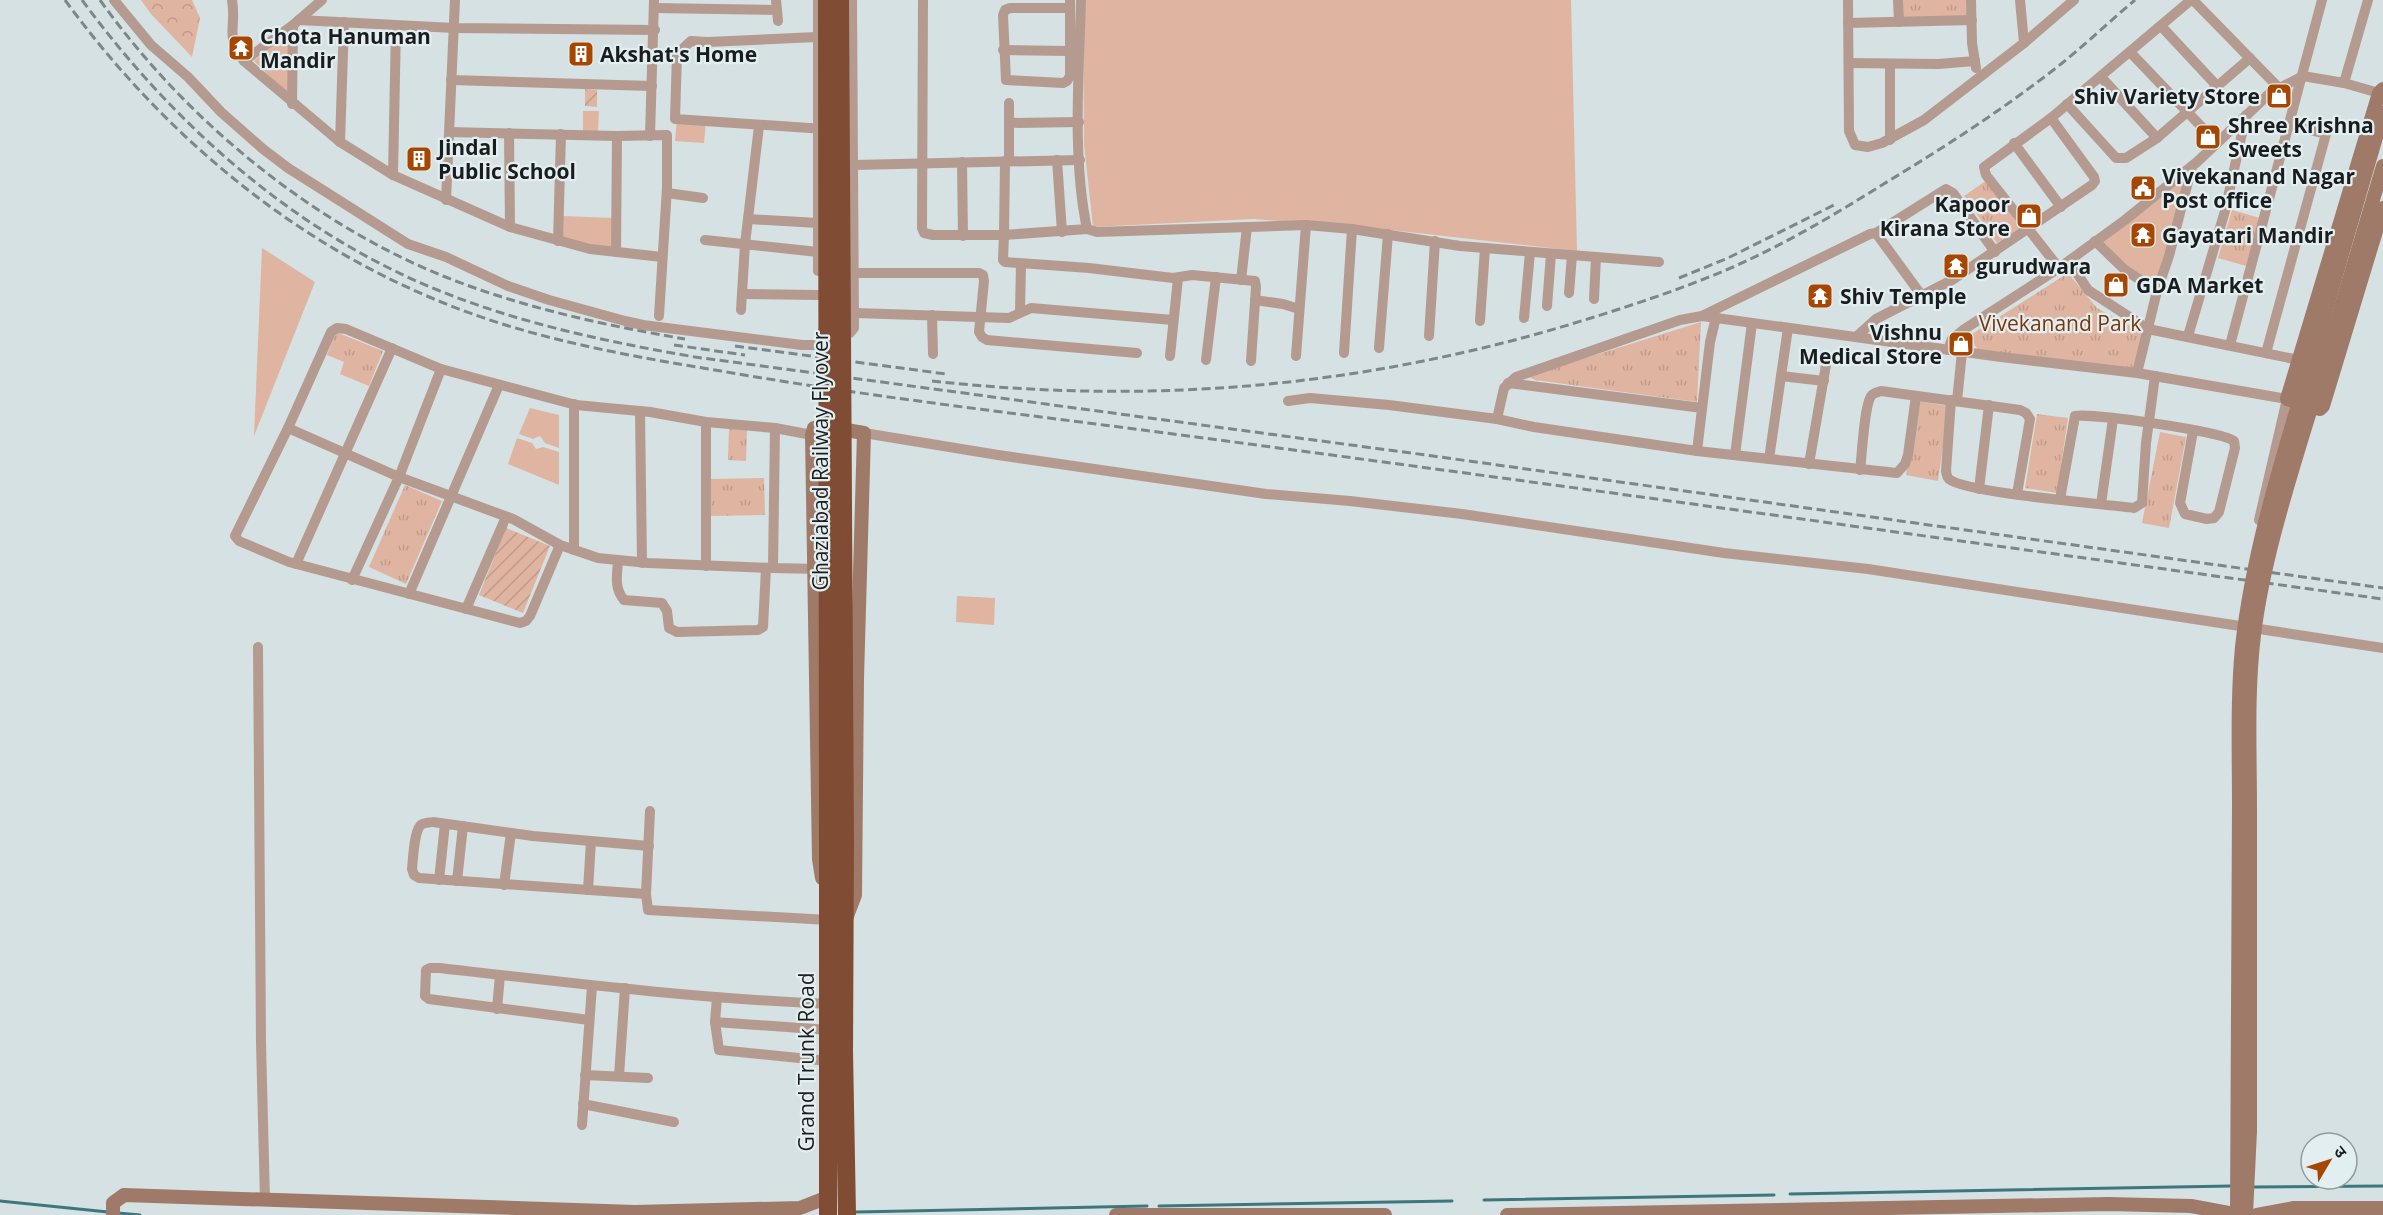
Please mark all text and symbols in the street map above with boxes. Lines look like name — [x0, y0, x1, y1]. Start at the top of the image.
place label: Chota Hanuman Mandir — [260, 22, 431, 74]
temple icon: Chota Hanuman Mandir — [226, 33, 256, 63]
building icon: Akshat's Home — [566, 39, 596, 69]
place label: Akshat's Home — [600, 40, 757, 68]
shop icon: Shiv Variety Store — [2264, 81, 2294, 111]
place label: Shiv Variety Store — [2074, 82, 2260, 110]
place label: Shree Krishna Sweets — [2228, 111, 2374, 163]
shop icon: Shree Krishna Sweets — [2193, 122, 2223, 152]
place label: Jindal Public School — [436, 133, 576, 185]
building icon: Jindal Public School — [404, 144, 434, 174]
place label: Vivekanand Nagar Post office — [2162, 162, 2355, 214]
public building icon: Vivekanand Nagar Post office — [2128, 173, 2158, 203]
place label: Kapoor Kirana Store — [1880, 190, 2010, 242]
shop icon: Kapoor Kirana Store — [2014, 201, 2044, 231]
temple icon: Gayatari Mandir — [2128, 220, 2158, 250]
place label: Gayatari Mandir — [2162, 221, 2334, 249]
temple icon: gurudwara — [1941, 251, 1971, 281]
place label: gurudwara — [1976, 252, 2091, 280]
shop icon: GDA Market — [2101, 270, 2131, 300]
place label: GDA Market — [2136, 271, 2263, 299]
temple icon: Shiv Temple — [1805, 281, 1835, 311]
place label: Shiv Temple — [1840, 282, 1966, 310]
park label: Vivekanand Park — [1979, 309, 2141, 337]
place label: Vishnu Medical Store — [1799, 318, 1942, 370]
shop icon: Vishnu Medical Store — [1946, 329, 1976, 359]
street label: Ghaziabad Railway Flyover — [806, 331, 834, 590]
street label: Grand Trunk Road — [792, 972, 820, 1152]
north arrow — [2299, 1131, 2359, 1191]
text: उ — [2329, 1141, 2353, 1163]

